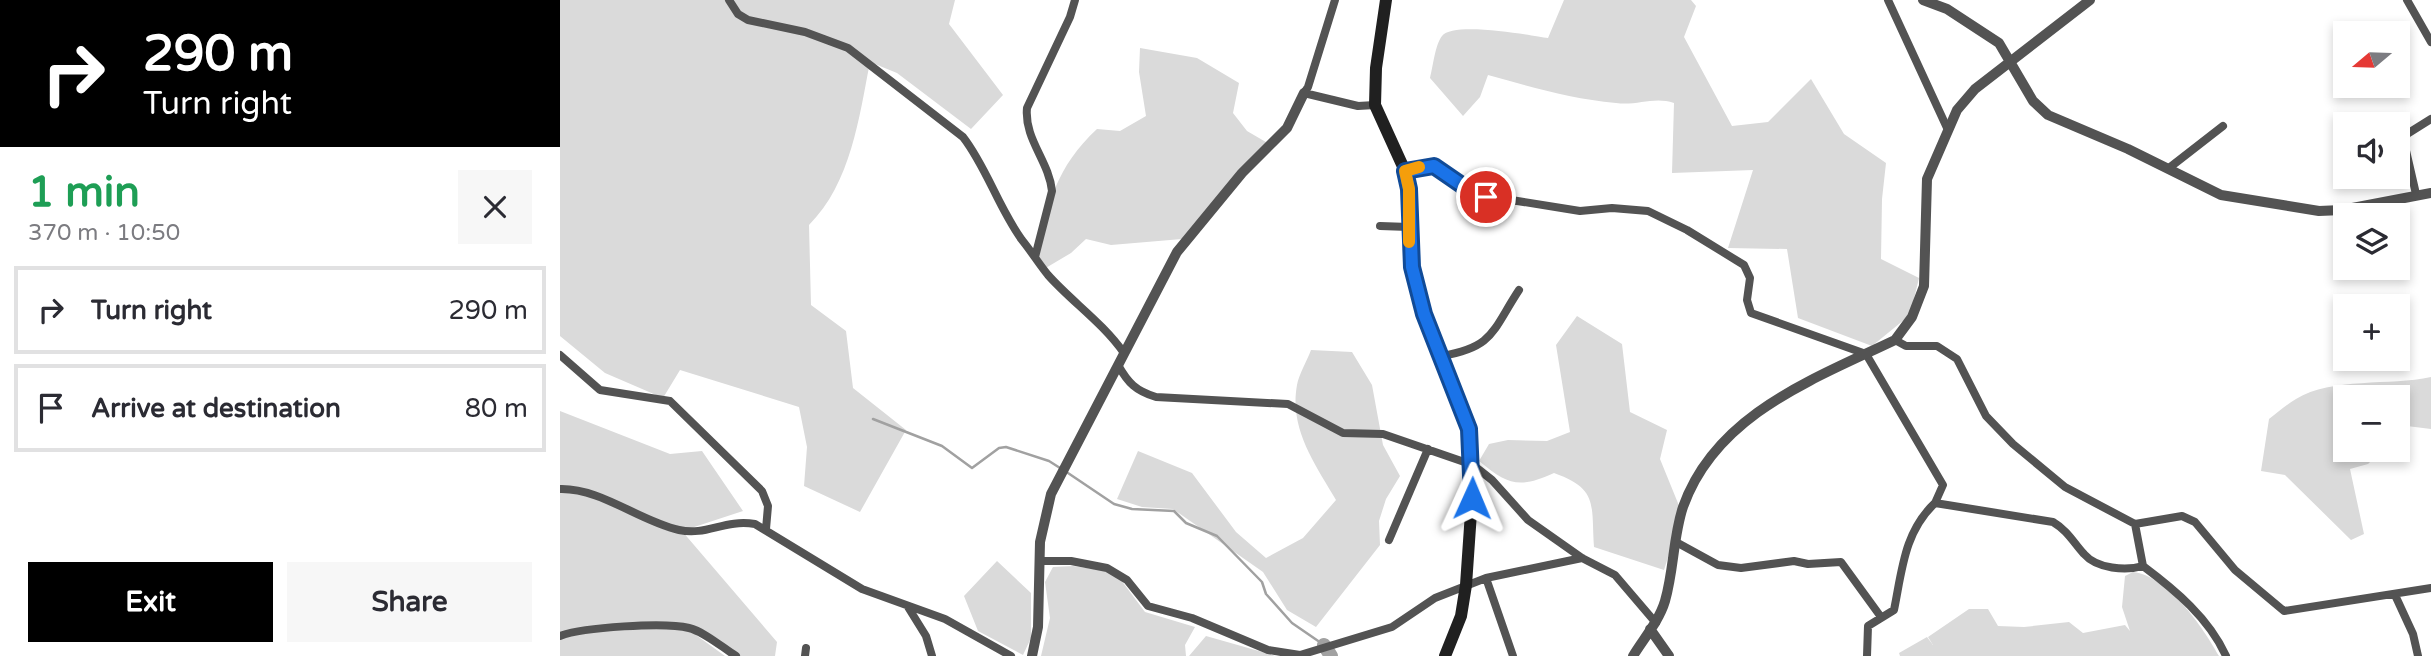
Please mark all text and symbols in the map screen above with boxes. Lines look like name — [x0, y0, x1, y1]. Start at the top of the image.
north arrow — [2333, 21, 2410, 98]
map controls — [2333, 21, 2410, 462]
text: 290 m — [143, 25, 293, 84]
icon: right — [28, 28, 119, 119]
text: Turn right — [143, 85, 292, 123]
button: sound — [2333, 112, 2410, 189]
text: 1 min — [28, 167, 140, 218]
pin — [1456, 167, 1516, 227]
button: close — [458, 170, 532, 244]
icon: arrive — [1467, 178, 1505, 216]
button: layers — [2333, 203, 2410, 280]
text: 370 m · 10:50 — [28, 219, 180, 247]
icon: right — [32, 291, 70, 329]
button: + — [2333, 294, 2410, 371]
text: Turn right — [91, 295, 212, 326]
text: 290 m — [448, 295, 528, 326]
button: − — [2333, 385, 2410, 462]
icon: arrive — [32, 389, 70, 427]
text: Arrive at destination — [91, 393, 341, 424]
text: 80 m — [465, 393, 528, 424]
position arrow — [1435, 461, 1509, 535]
button: Exit — [28, 562, 273, 642]
button: Share — [287, 562, 532, 642]

